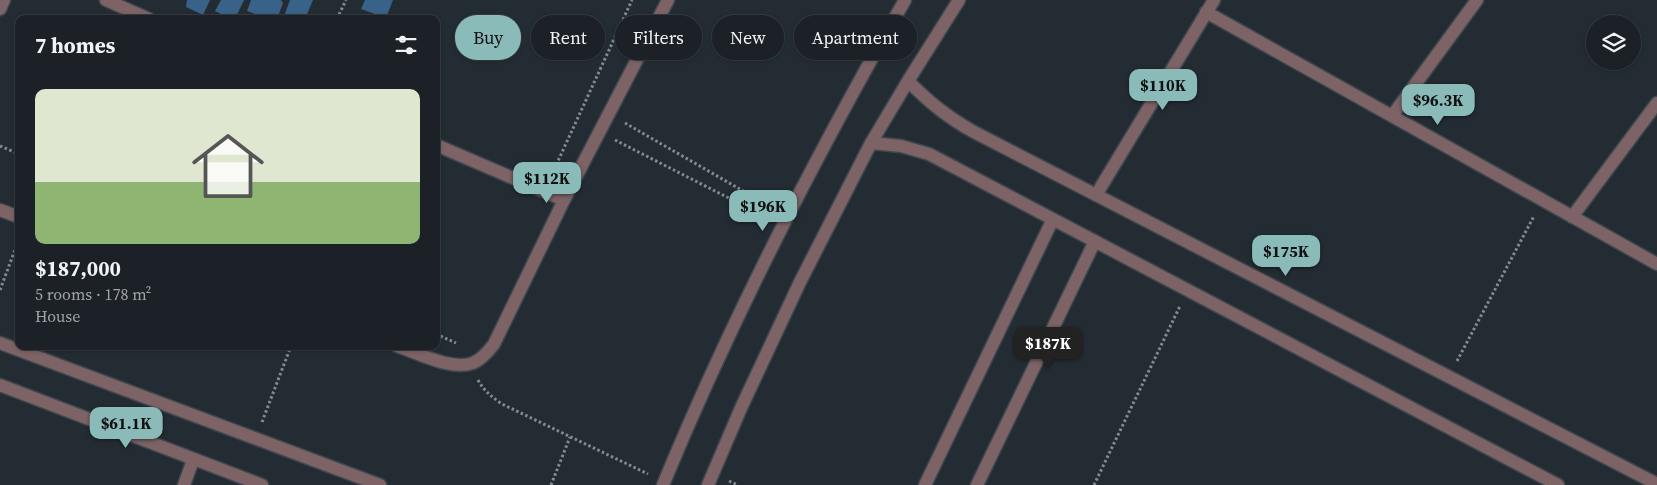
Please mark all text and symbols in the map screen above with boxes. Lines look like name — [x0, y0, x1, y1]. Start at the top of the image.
chip: Buy — [455, 15, 521, 60]
chip: Rent — [531, 15, 605, 60]
chip: Filters — [615, 15, 702, 60]
chip: New — [712, 15, 784, 60]
chip: Apartment — [794, 15, 917, 60]
map controls — [1586, 15, 1641, 70]
button: layers — [1586, 15, 1641, 70]
text: 7 homes — [35, 31, 115, 60]
icon: filters — [392, 31, 420, 59]
pin: $110K — [1128, 68, 1198, 111]
text: $110K — [1140, 74, 1186, 96]
pin: $96.3K — [1397, 84, 1479, 126]
text: $96.3K — [1413, 89, 1463, 111]
icon: home — [183, 121, 273, 211]
pin: $112K — [512, 162, 582, 204]
text: $112K — [524, 167, 570, 189]
pin: $196K — [728, 190, 798, 232]
text: $196K — [740, 195, 786, 217]
pin: $175K — [1251, 234, 1321, 277]
text: $175K — [1263, 240, 1309, 262]
text: $187,000 — [35, 254, 121, 283]
text: 5 rooms · 178 m² — [35, 283, 151, 305]
text: House — [35, 305, 80, 327]
pin: $187K — [1013, 326, 1083, 369]
text: $187K — [1025, 332, 1071, 354]
pin: $61.1K — [85, 406, 167, 449]
text: $61.1K — [101, 412, 151, 434]

